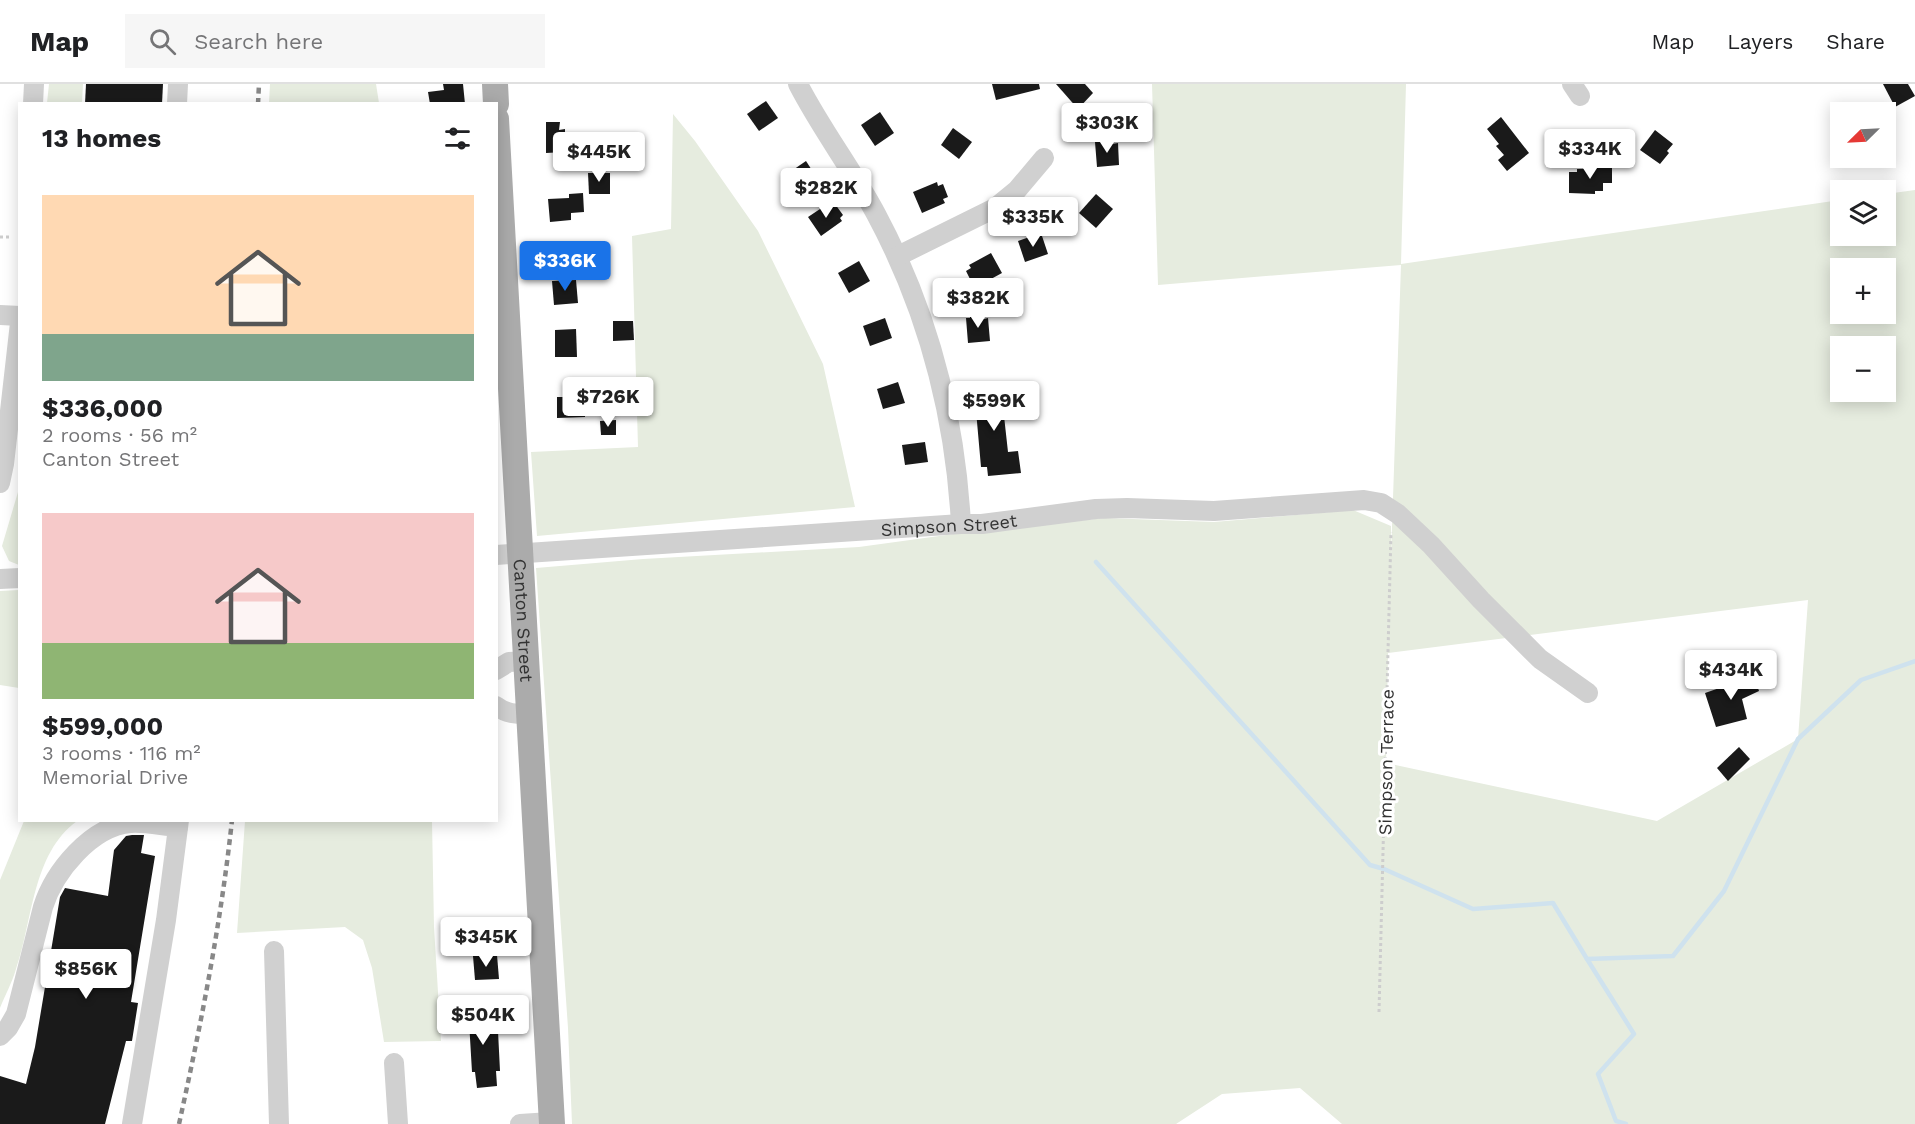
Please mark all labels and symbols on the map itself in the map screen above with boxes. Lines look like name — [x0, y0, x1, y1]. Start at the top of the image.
north arrow — [1830, 102, 1896, 168]
pin: $303K — [1065, 103, 1149, 154]
pin: $334K — [1548, 129, 1632, 180]
pin: $445K — [557, 132, 641, 183]
pin: $282K — [784, 168, 868, 219]
pin: $335K — [991, 197, 1075, 248]
pin: $336K — [523, 241, 607, 292]
pin: $382K — [936, 278, 1020, 329]
pin: $726K — [566, 377, 650, 428]
pin: $599K — [952, 381, 1036, 432]
street label: Simpson Street — [880, 509, 1019, 540]
street label: Canton Street — [510, 558, 538, 683]
pin: $434K — [1689, 650, 1773, 701]
street label: Simpson Terrace — [1374, 689, 1398, 835]
pin: $345K — [444, 917, 528, 968]
pin: $856K — [44, 949, 128, 1000]
pin: $504K — [441, 995, 525, 1046]

